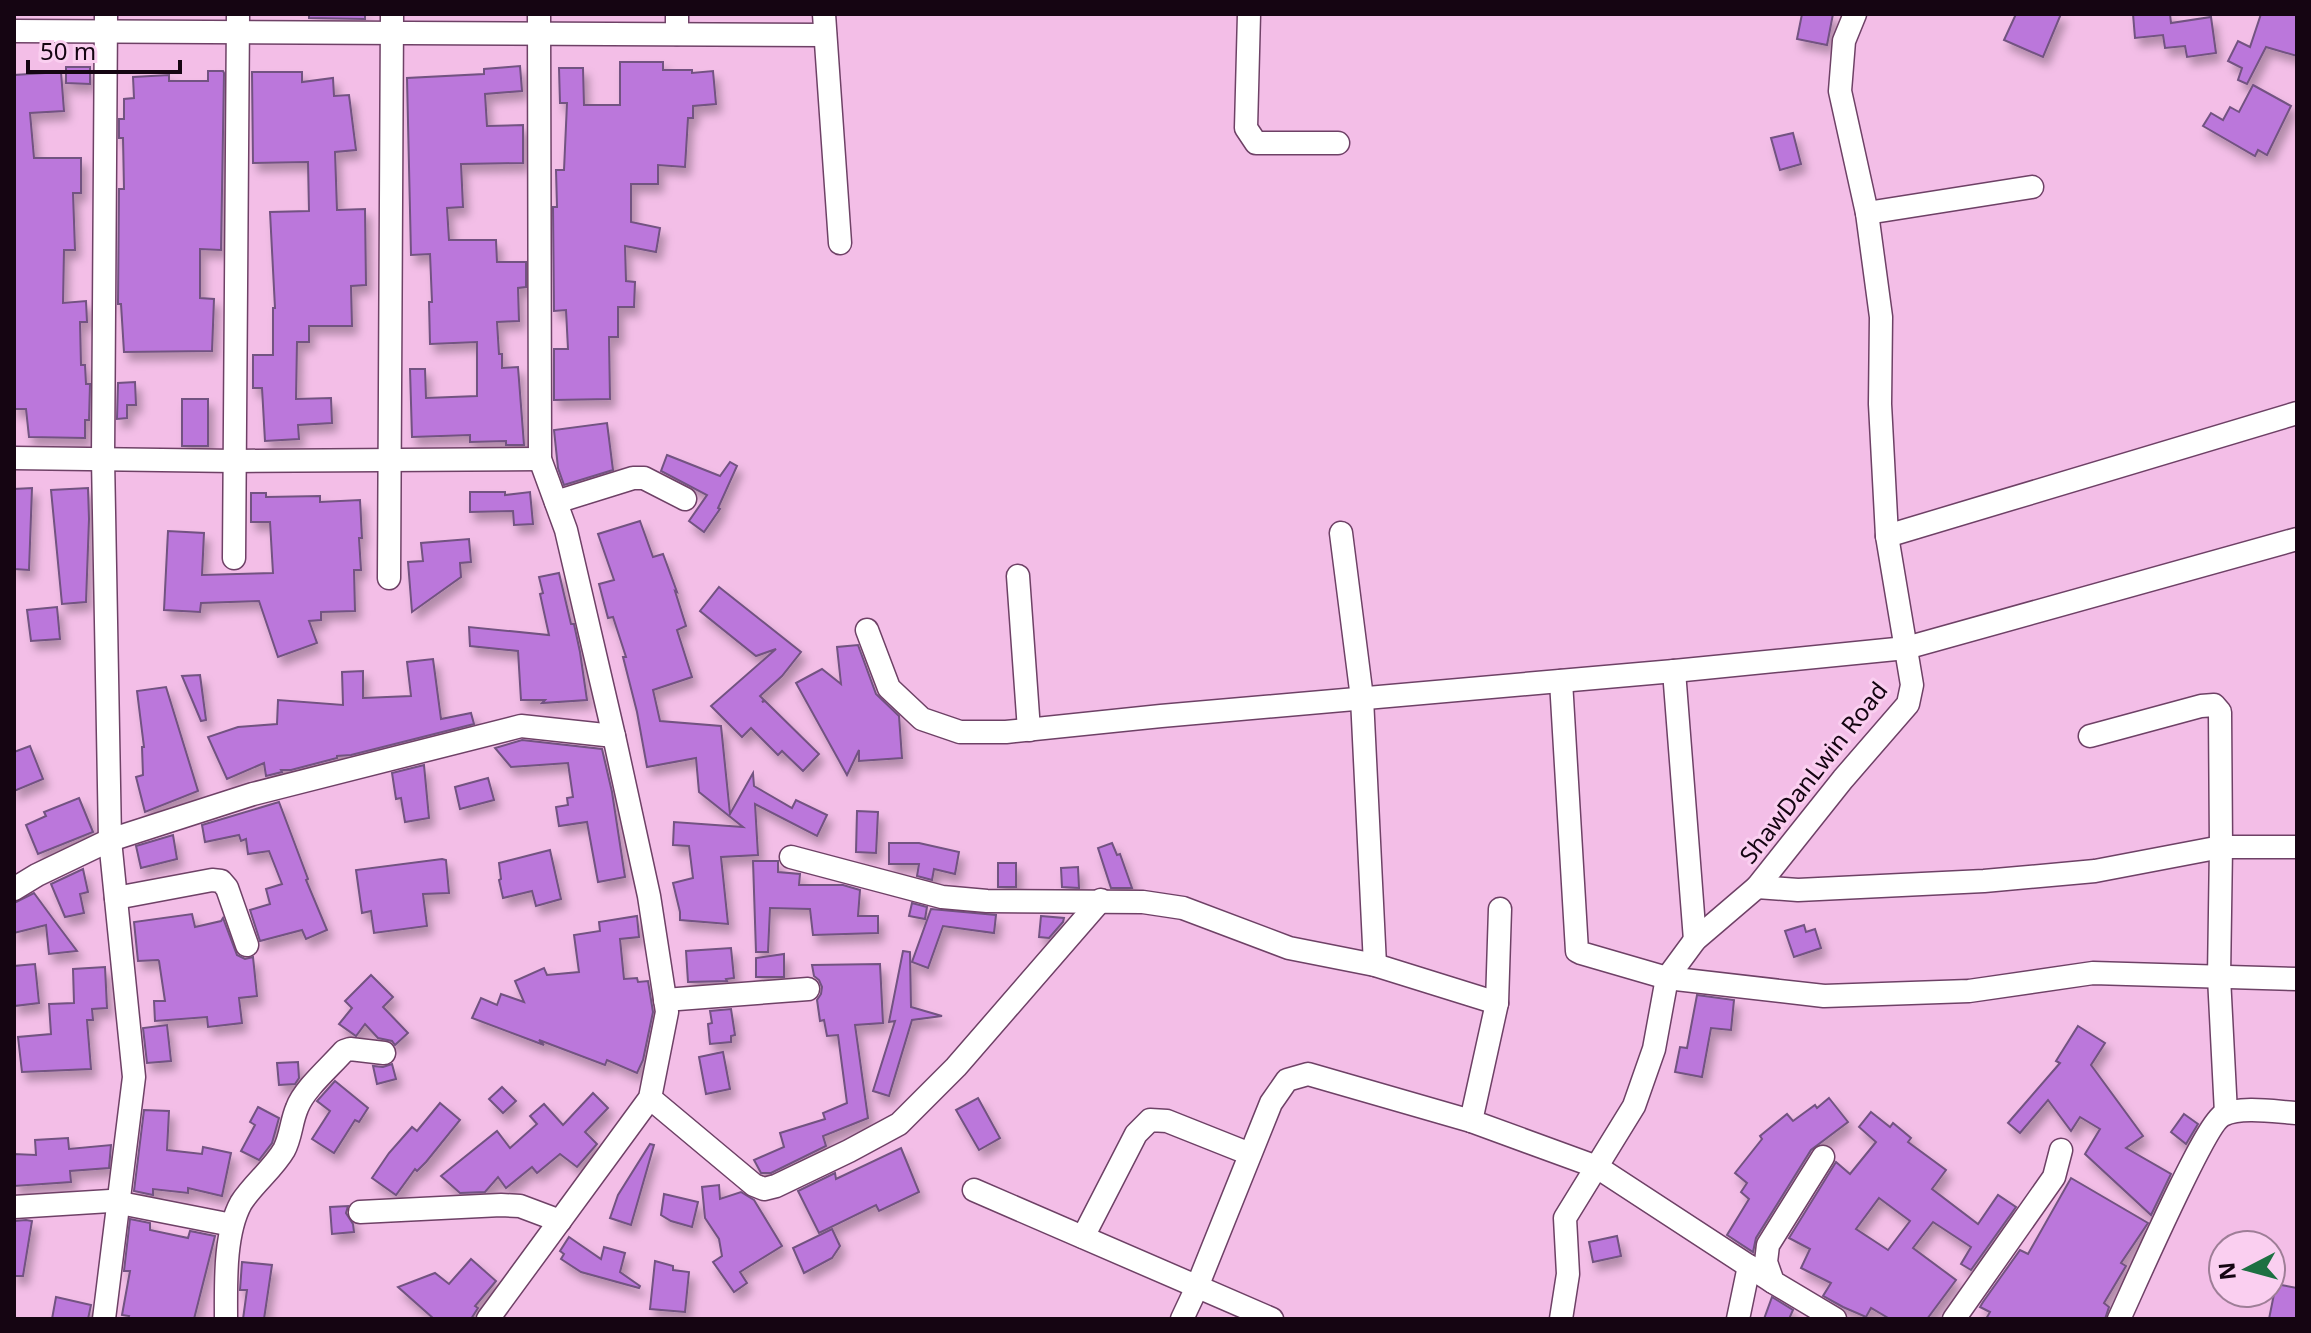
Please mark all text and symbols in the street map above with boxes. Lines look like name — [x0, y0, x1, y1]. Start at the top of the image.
scale bar — [28, 24, 180, 74]
text: 50 m — [40, 34, 96, 67]
street label: ShawDanLwin Road — [1731, 674, 1894, 870]
north arrow — [2207, 1229, 2287, 1309]
text: N — [2210, 1261, 2242, 1282]

